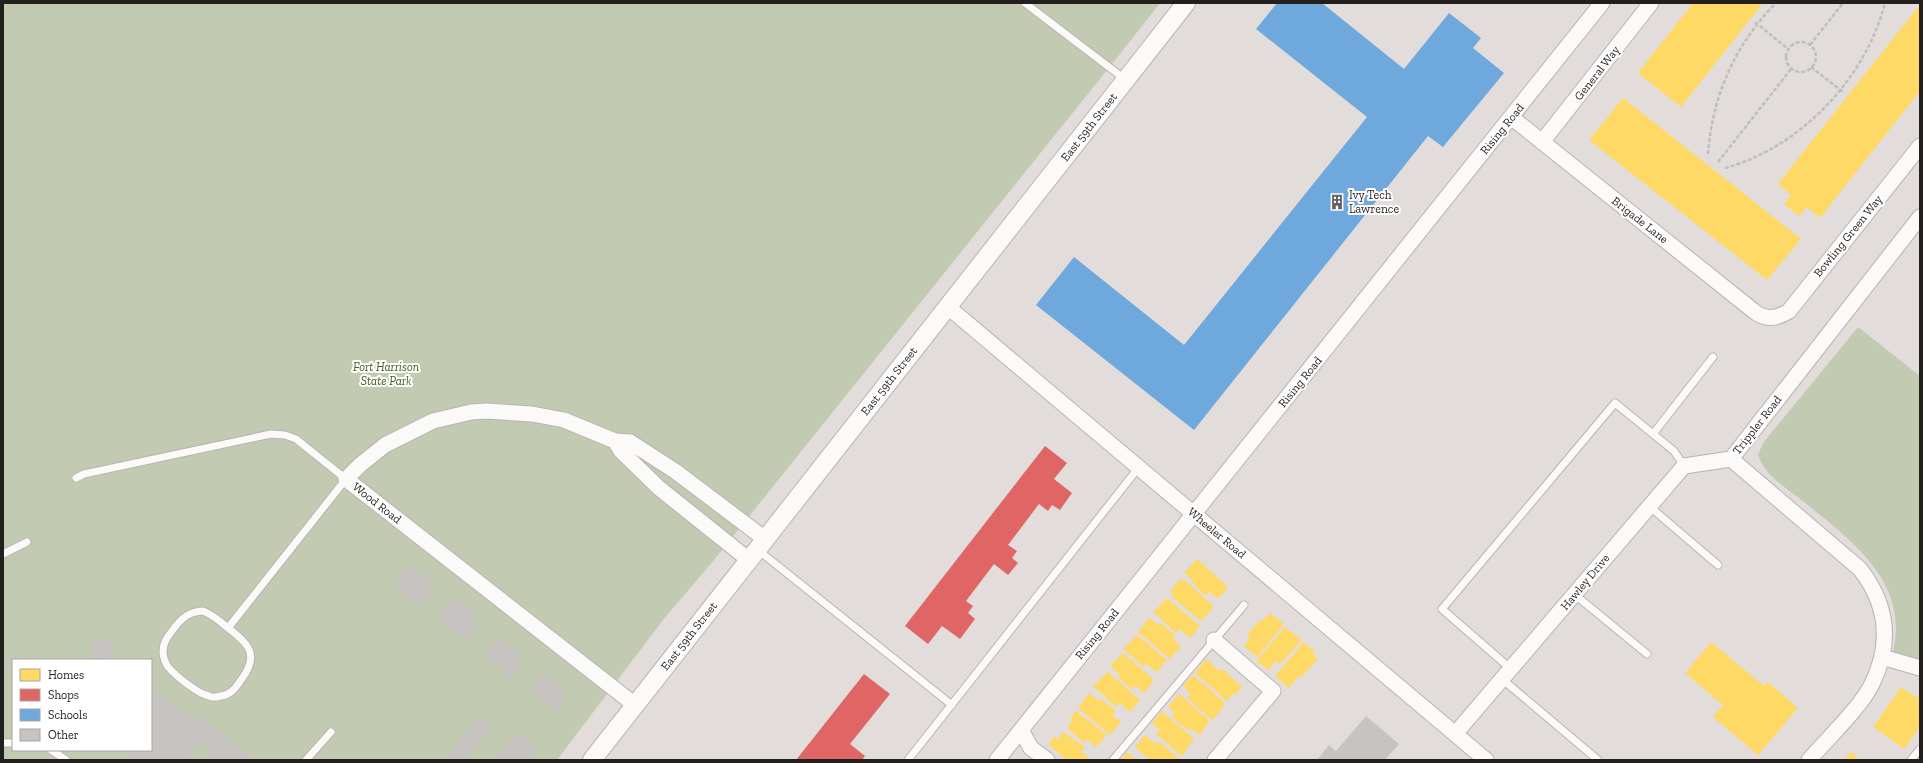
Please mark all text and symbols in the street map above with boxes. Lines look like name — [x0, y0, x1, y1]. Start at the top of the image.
street label: General Way — [1571, 42, 1623, 103]
street label: East 59th Street — [1058, 89, 1120, 164]
street label: Rising Road — [1477, 100, 1527, 157]
place label: Ivy Tech Lawrence — [1349, 188, 1399, 216]
street label: Bowling Green Way — [1811, 192, 1886, 280]
building icon: Ivy Tech Lawrence — [1328, 193, 1346, 211]
street label: Brigade Lane — [1609, 194, 1671, 247]
street label: East 59th Street — [858, 343, 920, 418]
street label: Rising Road — [1275, 353, 1325, 410]
park label: Fort Harrison State Park — [353, 360, 419, 388]
street label: Trippler Road — [1730, 392, 1785, 457]
street label: Wood Road — [350, 480, 405, 527]
street label: Wheeler Road — [1185, 505, 1249, 562]
street label: Hawley Drive — [1557, 551, 1613, 613]
street label: East 59th Street — [658, 598, 720, 673]
street label: Rising Road — [1072, 605, 1122, 662]
legend — [12, 659, 152, 751]
text: Homes — [48, 668, 84, 682]
text: Shops — [48, 688, 79, 702]
text: Schools — [48, 708, 87, 722]
text: Other — [48, 728, 79, 742]

